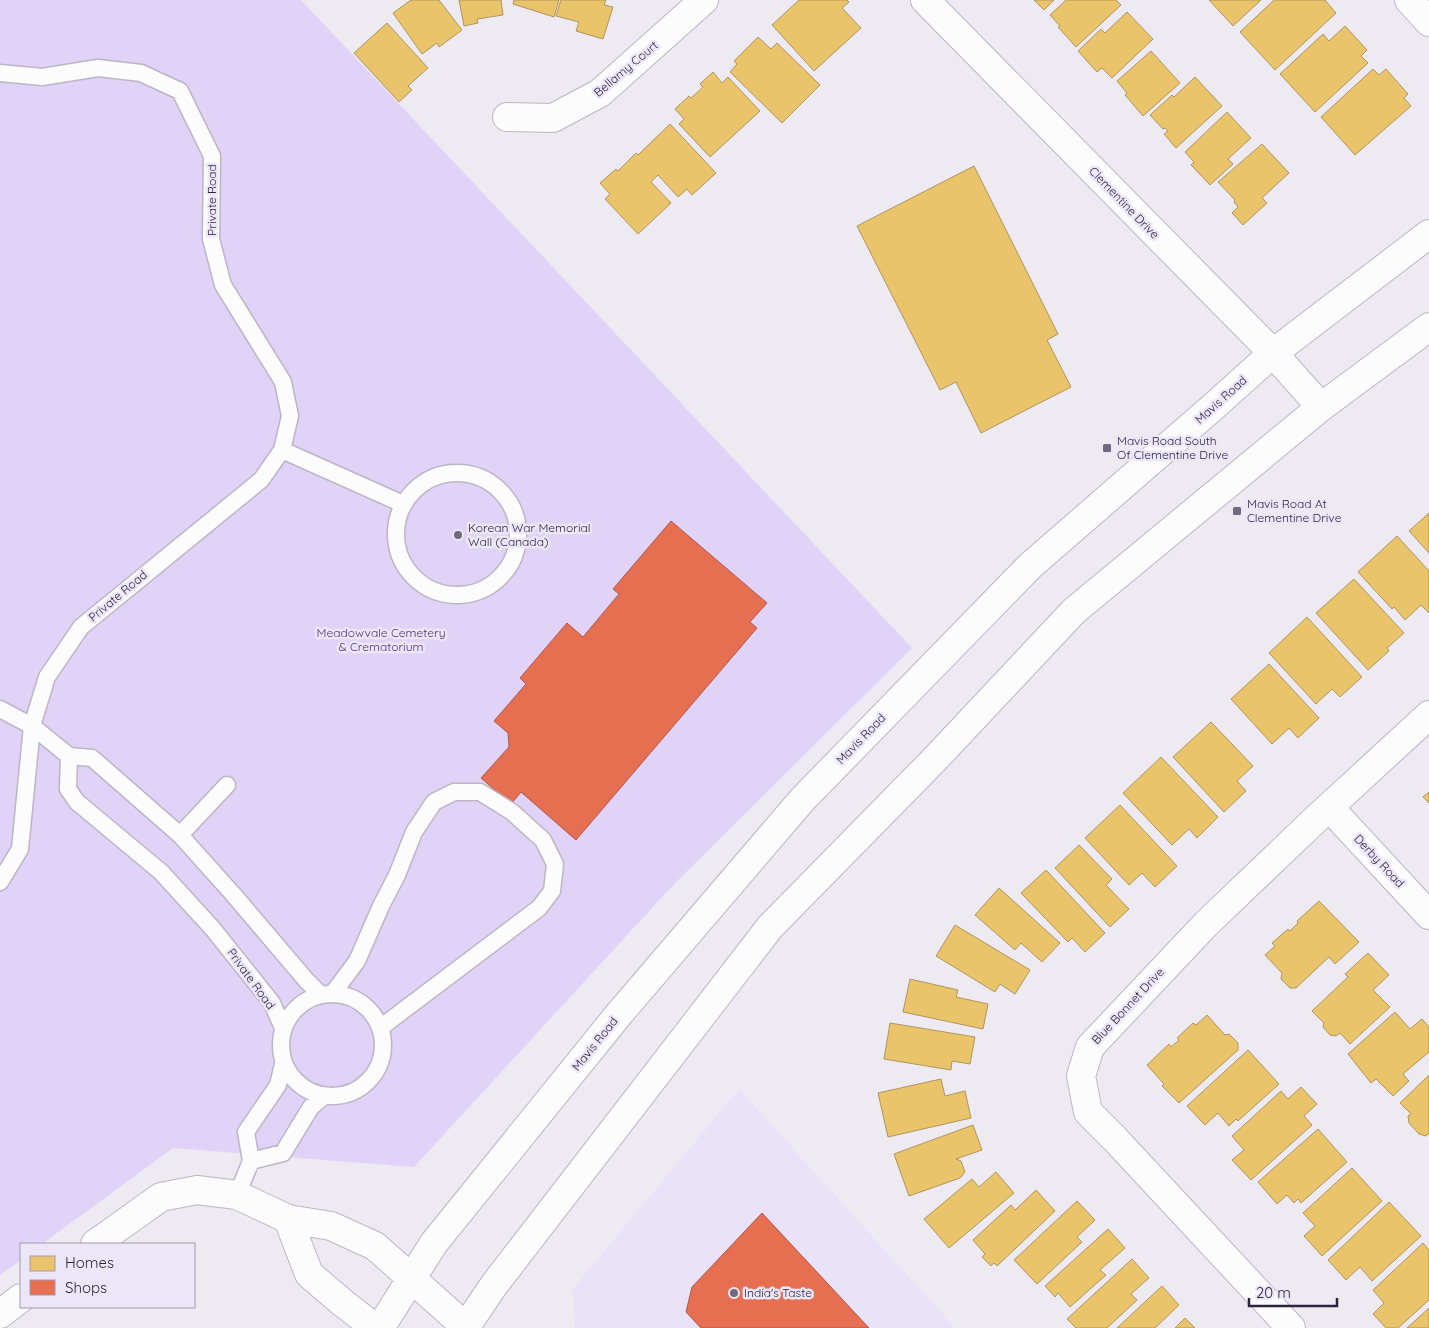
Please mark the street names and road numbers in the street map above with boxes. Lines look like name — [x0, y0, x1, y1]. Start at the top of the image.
street label: Bellamy Court — [591, 37, 661, 100]
street label: Clementine Drive — [1086, 163, 1163, 242]
street label: Private Road — [204, 164, 219, 236]
street label: Mavis Road — [1192, 372, 1250, 427]
street label: Private Road — [85, 567, 150, 624]
street label: Mavis Road — [833, 710, 888, 767]
street label: Derby Road — [1351, 831, 1408, 890]
street label: Private Road — [224, 945, 279, 1012]
street label: Blue Bonnet Drive — [1088, 964, 1167, 1047]
street label: Mavis Road — [568, 1014, 621, 1074]

